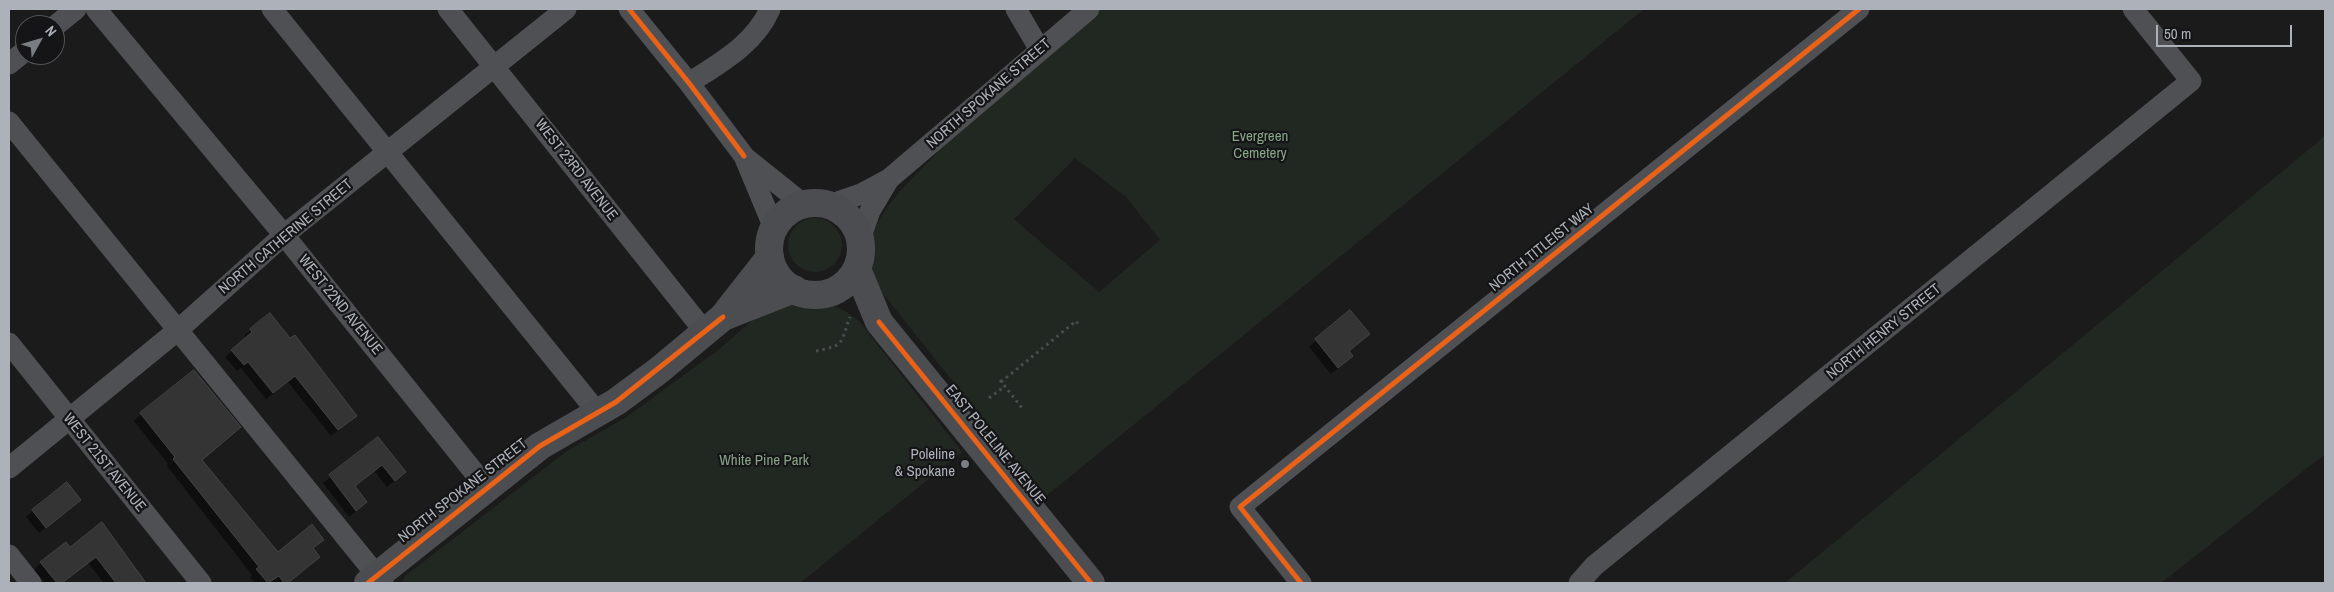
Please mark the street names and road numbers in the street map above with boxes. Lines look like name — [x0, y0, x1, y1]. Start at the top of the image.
street label: NORTH SPOKANE STREET — [923, 35, 1055, 153]
street label: WEST 23RD AVENUE — [531, 116, 621, 224]
street label: NORTH CATHERINE STREET — [215, 176, 357, 298]
street label: NORTH TITLEIST WAY — [1486, 200, 1598, 296]
street label: WEST 22ND AVENUE — [294, 251, 386, 359]
street label: NORTH HENRY STREET — [1823, 280, 1945, 384]
street label: EAST POLELINE AVENUE — [941, 382, 1049, 508]
street label: WEST 21ST AVENUE — [59, 410, 149, 516]
street label: NORTH SPOKANE STREET — [395, 435, 531, 547]

